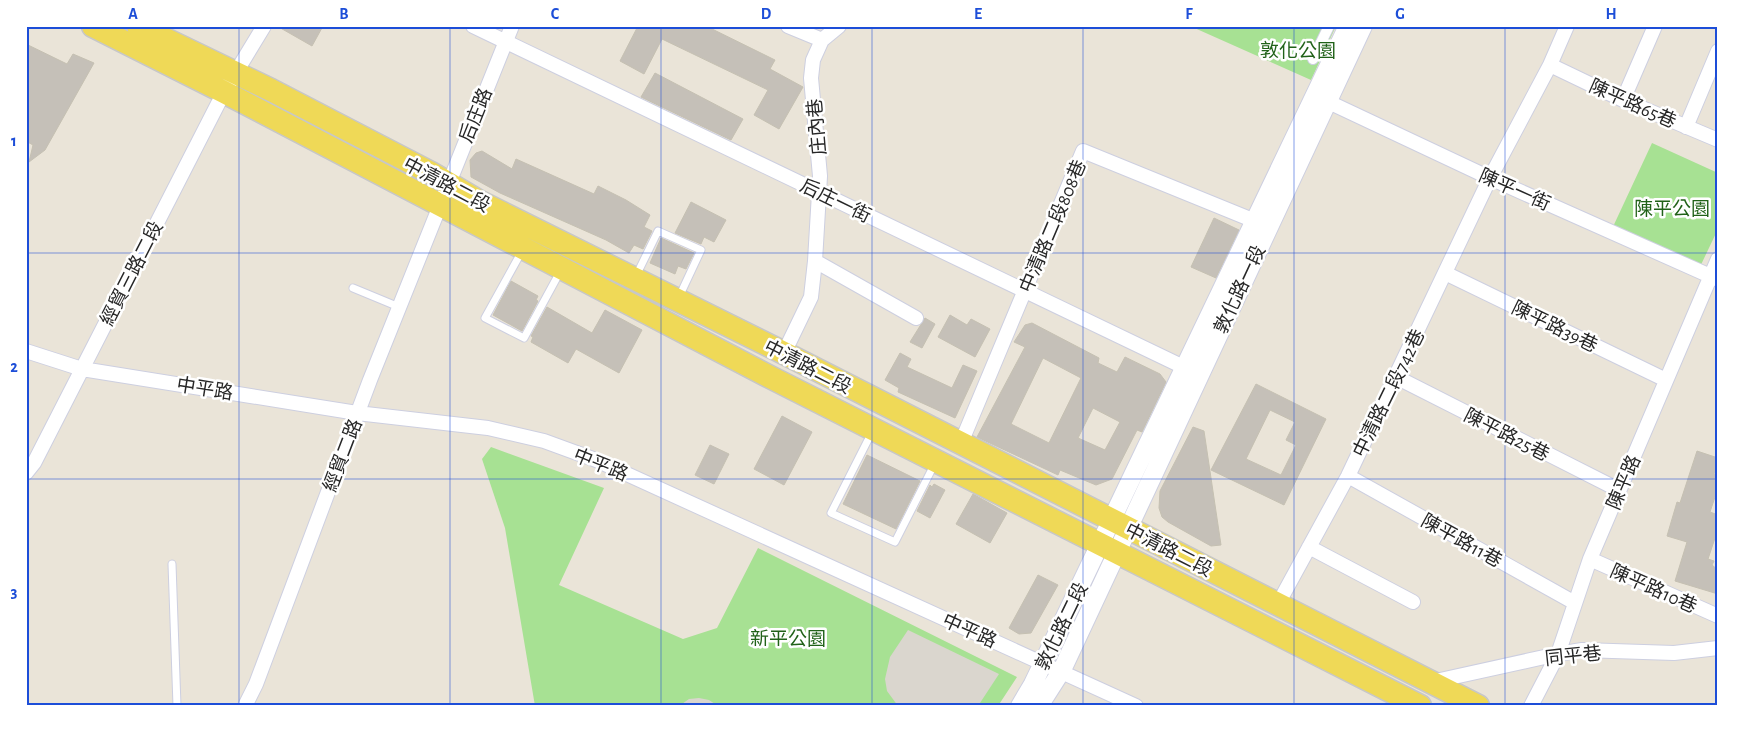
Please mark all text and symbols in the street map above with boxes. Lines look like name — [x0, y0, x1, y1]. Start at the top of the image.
text: A — [128, 6, 138, 22]
text: B — [339, 6, 349, 22]
text: C — [551, 6, 560, 22]
text: D — [761, 6, 772, 22]
text: E — [974, 6, 982, 22]
text: F — [1185, 6, 1193, 22]
text: G — [1395, 6, 1405, 22]
text: H — [1605, 6, 1617, 22]
park label: 敦化公園 — [1260, 40, 1336, 61]
street label: 陳平路65巷 — [1586, 75, 1679, 132]
street label: 后庄路 — [455, 85, 496, 146]
street label: 庄內巷 — [804, 98, 829, 156]
text: 1 — [11, 133, 17, 149]
street label: 中清路二段 — [400, 153, 494, 216]
street label: 中清路二段808巷 — [1015, 157, 1090, 296]
street label: 陳平一街 — [1476, 165, 1553, 215]
street label: 后庄一街 — [797, 174, 875, 227]
park label: 陳平公園 — [1634, 199, 1710, 219]
street label: 經貿三路二段 — [96, 218, 167, 329]
street label: 敦化路一段 — [1210, 242, 1269, 337]
street label: 陳平路39巷 — [1508, 297, 1601, 356]
street label: 中清路二段742巷 — [1348, 326, 1429, 461]
street label: 中清路二段 — [761, 336, 855, 397]
text: 2 — [10, 359, 18, 375]
street label: 中平路 — [175, 375, 235, 403]
street label: 陳平路25巷 — [1461, 404, 1553, 465]
street label: 經貿二路 — [320, 416, 366, 494]
street label: 中平路 — [570, 445, 631, 485]
street label: 陳平路 — [1604, 452, 1644, 513]
street label: 陳平路11巷 — [1418, 510, 1506, 571]
street label: 中清路二段 — [1122, 519, 1216, 580]
street label: 陳平路10巷 — [1607, 560, 1700, 617]
street label: 敦化路二段 — [1031, 579, 1092, 674]
text: 3 — [11, 584, 18, 600]
street label: 中平路 — [939, 610, 1000, 652]
park label: 新平公園 — [750, 628, 826, 649]
street label: 同平巷 — [1544, 642, 1603, 669]

